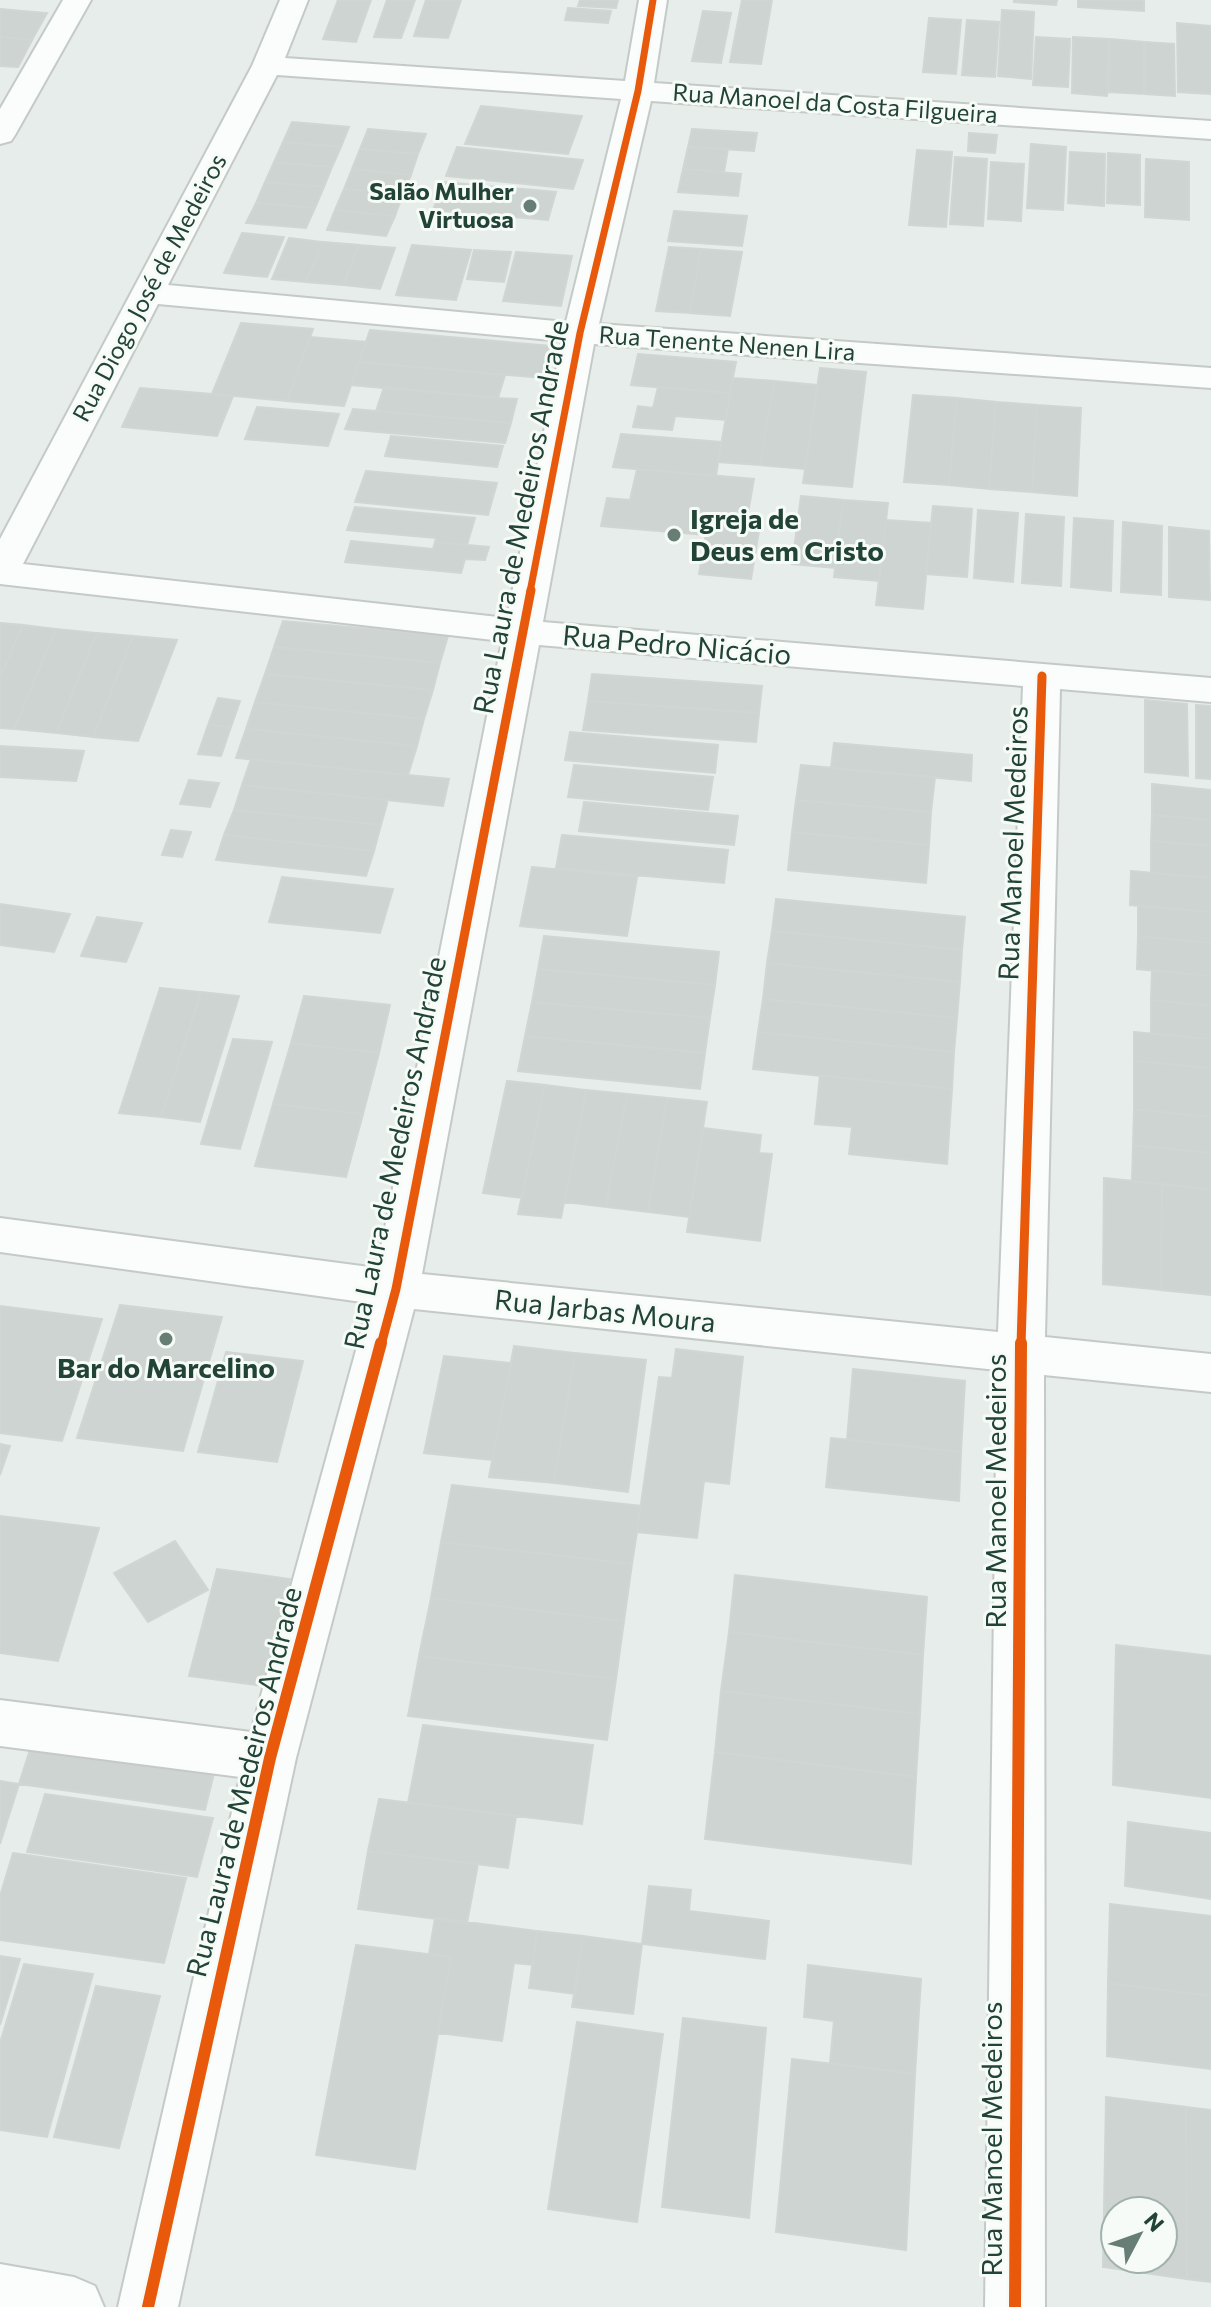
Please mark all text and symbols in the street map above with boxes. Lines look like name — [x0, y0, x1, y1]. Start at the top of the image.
street label: Rua Manoel da Costa Filgueira — [672, 77, 999, 128]
street label: Rua Diogo José de Medeiros — [66, 148, 232, 426]
place label: Salão Mulher Virtuosa — [369, 176, 514, 233]
marker: Salão Mulher Virtuosa — [521, 197, 539, 215]
street label: Rua Laura de Medeiros Andrade — [465, 317, 575, 717]
street label: Rua Tenente Nenen Lira — [598, 319, 856, 366]
place label: Igreja de Deus em Cristo — [690, 501, 884, 567]
marker: Igreja de Deus em Cristo — [665, 526, 683, 544]
street label: Rua Pedro Nicácio — [561, 617, 793, 671]
street label: Rua Manoel Medeiros — [990, 705, 1034, 981]
street label: Rua Laura de Medeiros Andrade — [336, 953, 452, 1352]
street label: Rua Jarbas Moura — [493, 1281, 717, 1339]
marker: Bar do Marcelino — [157, 1330, 175, 1348]
place label: Bar do Marcelino — [57, 1350, 275, 1384]
street label: Rua Manoel Medeiros — [978, 1354, 1012, 1628]
street label: Rua Laura de Medeiros Andrade — [178, 1583, 308, 1980]
street label: Rua Manoel Medeiros — [974, 2002, 1008, 2276]
north arrow — [1099, 2195, 1179, 2275]
text: N — [1139, 2206, 1170, 2237]

